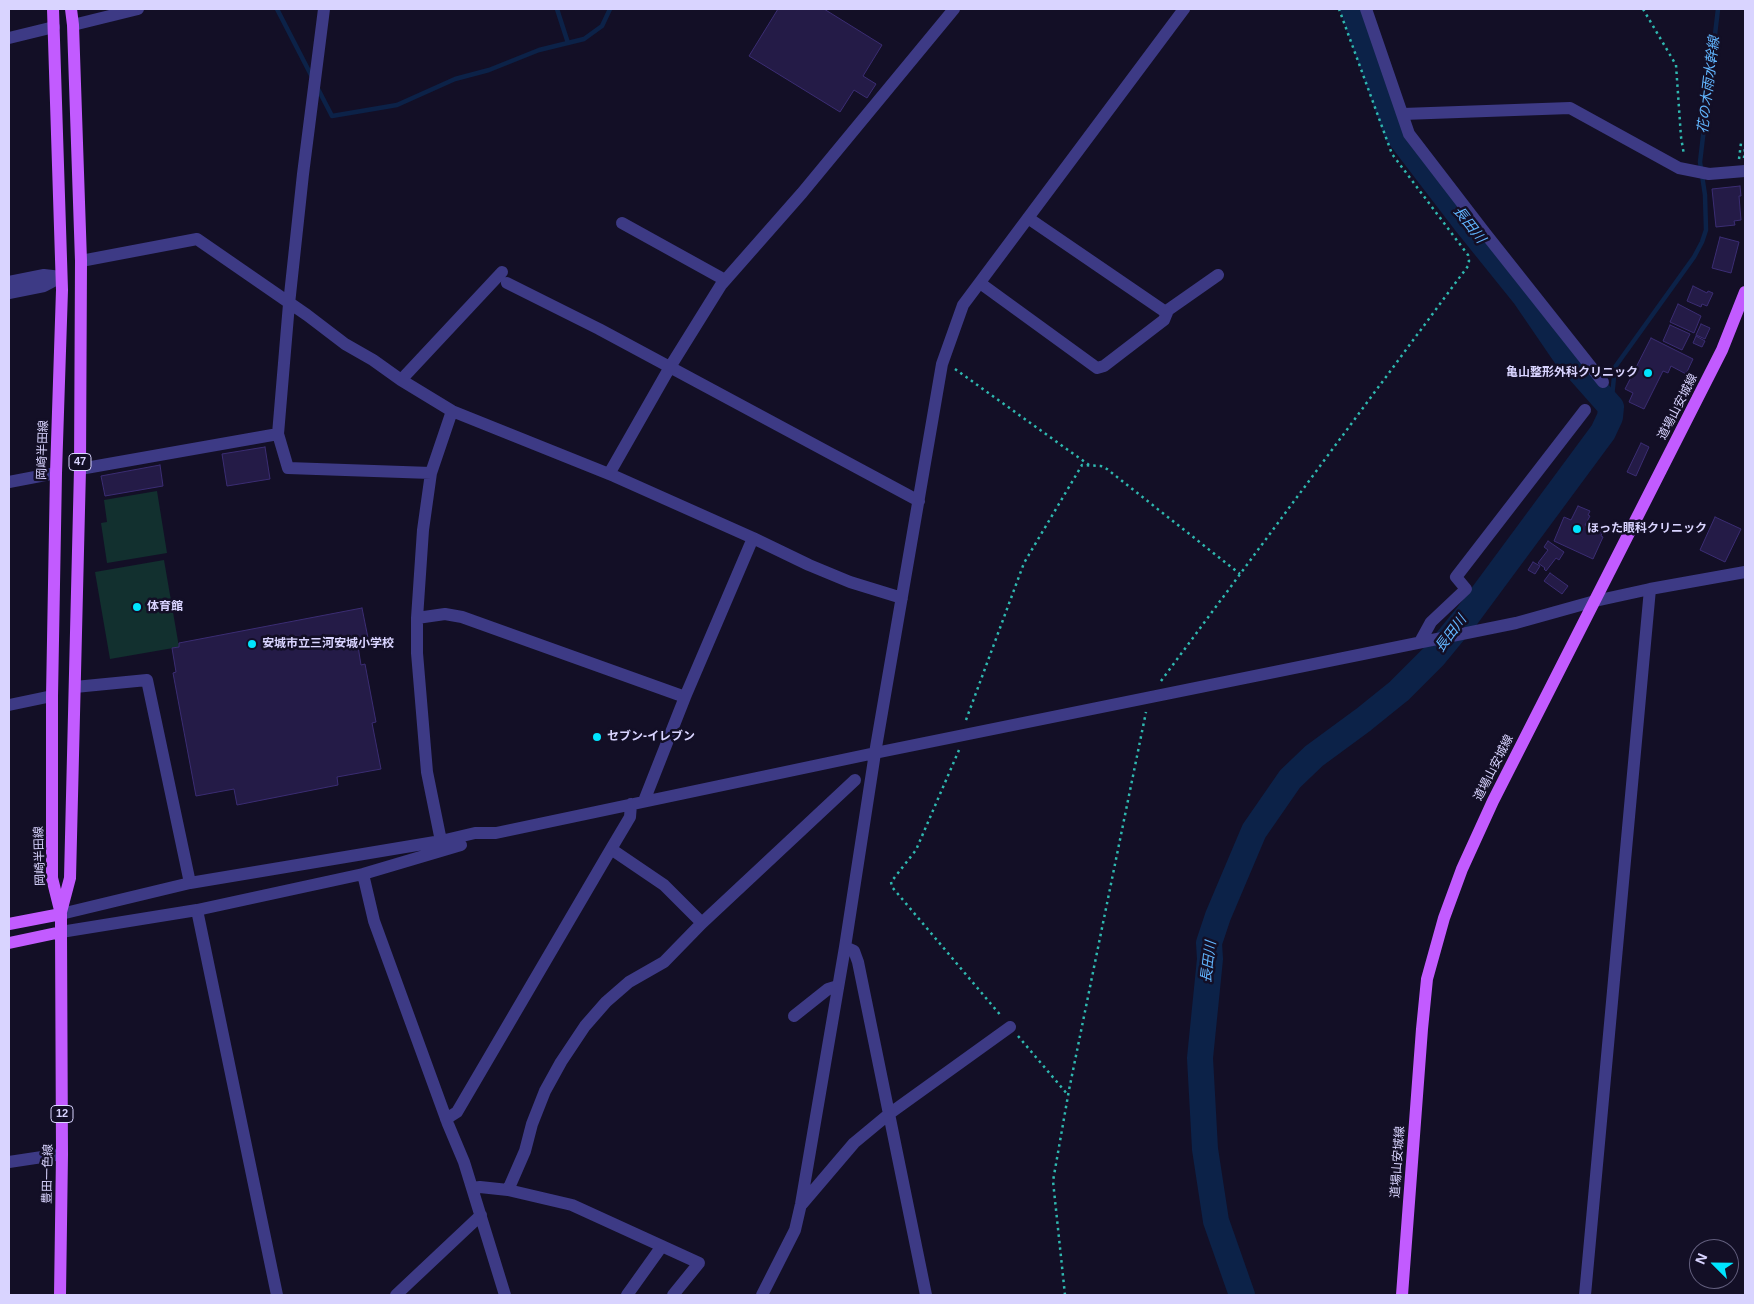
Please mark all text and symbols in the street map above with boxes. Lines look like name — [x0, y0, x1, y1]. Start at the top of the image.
water label: 花の木雨水幹線 — [1695, 35, 1723, 135]
water label: 長田川 — [1449, 203, 1489, 247]
place label: 亀山整形外科クリニック — [1506, 366, 1638, 380]
marker: 亀山整形外科クリニック — [1642, 367, 1654, 379]
street label: 道場山安城線 — [1655, 372, 1701, 442]
street label: 岡崎半田線 — [35, 420, 51, 480]
road number: 47 — [69, 454, 91, 471]
place label: ほった眼科クリニック — [1587, 522, 1707, 536]
marker: ほった眼科クリニック — [1571, 523, 1583, 535]
place label: 体育館 — [147, 600, 183, 614]
marker: 体育館 — [131, 601, 143, 613]
water label: 長田川 — [1432, 612, 1470, 656]
place label: 安城市立三河安城小学校 — [262, 637, 394, 651]
marker: 安城市立三河安城小学校 — [246, 638, 258, 650]
place label: セブン-イレブン — [607, 730, 695, 744]
marker: セブン-イレブン — [591, 731, 603, 743]
street label: 道場山安城線 — [1471, 733, 1517, 803]
street label: 岡崎半田線 — [32, 826, 48, 886]
water label: 長田川 — [1198, 940, 1220, 984]
road number: 12 — [51, 1106, 73, 1122]
street label: 道場山安城線 — [1388, 1126, 1408, 1198]
street label: 豊田一色線 — [40, 1144, 56, 1204]
north arrow — [1689, 1239, 1739, 1289]
text: N — [1692, 1251, 1710, 1266]

